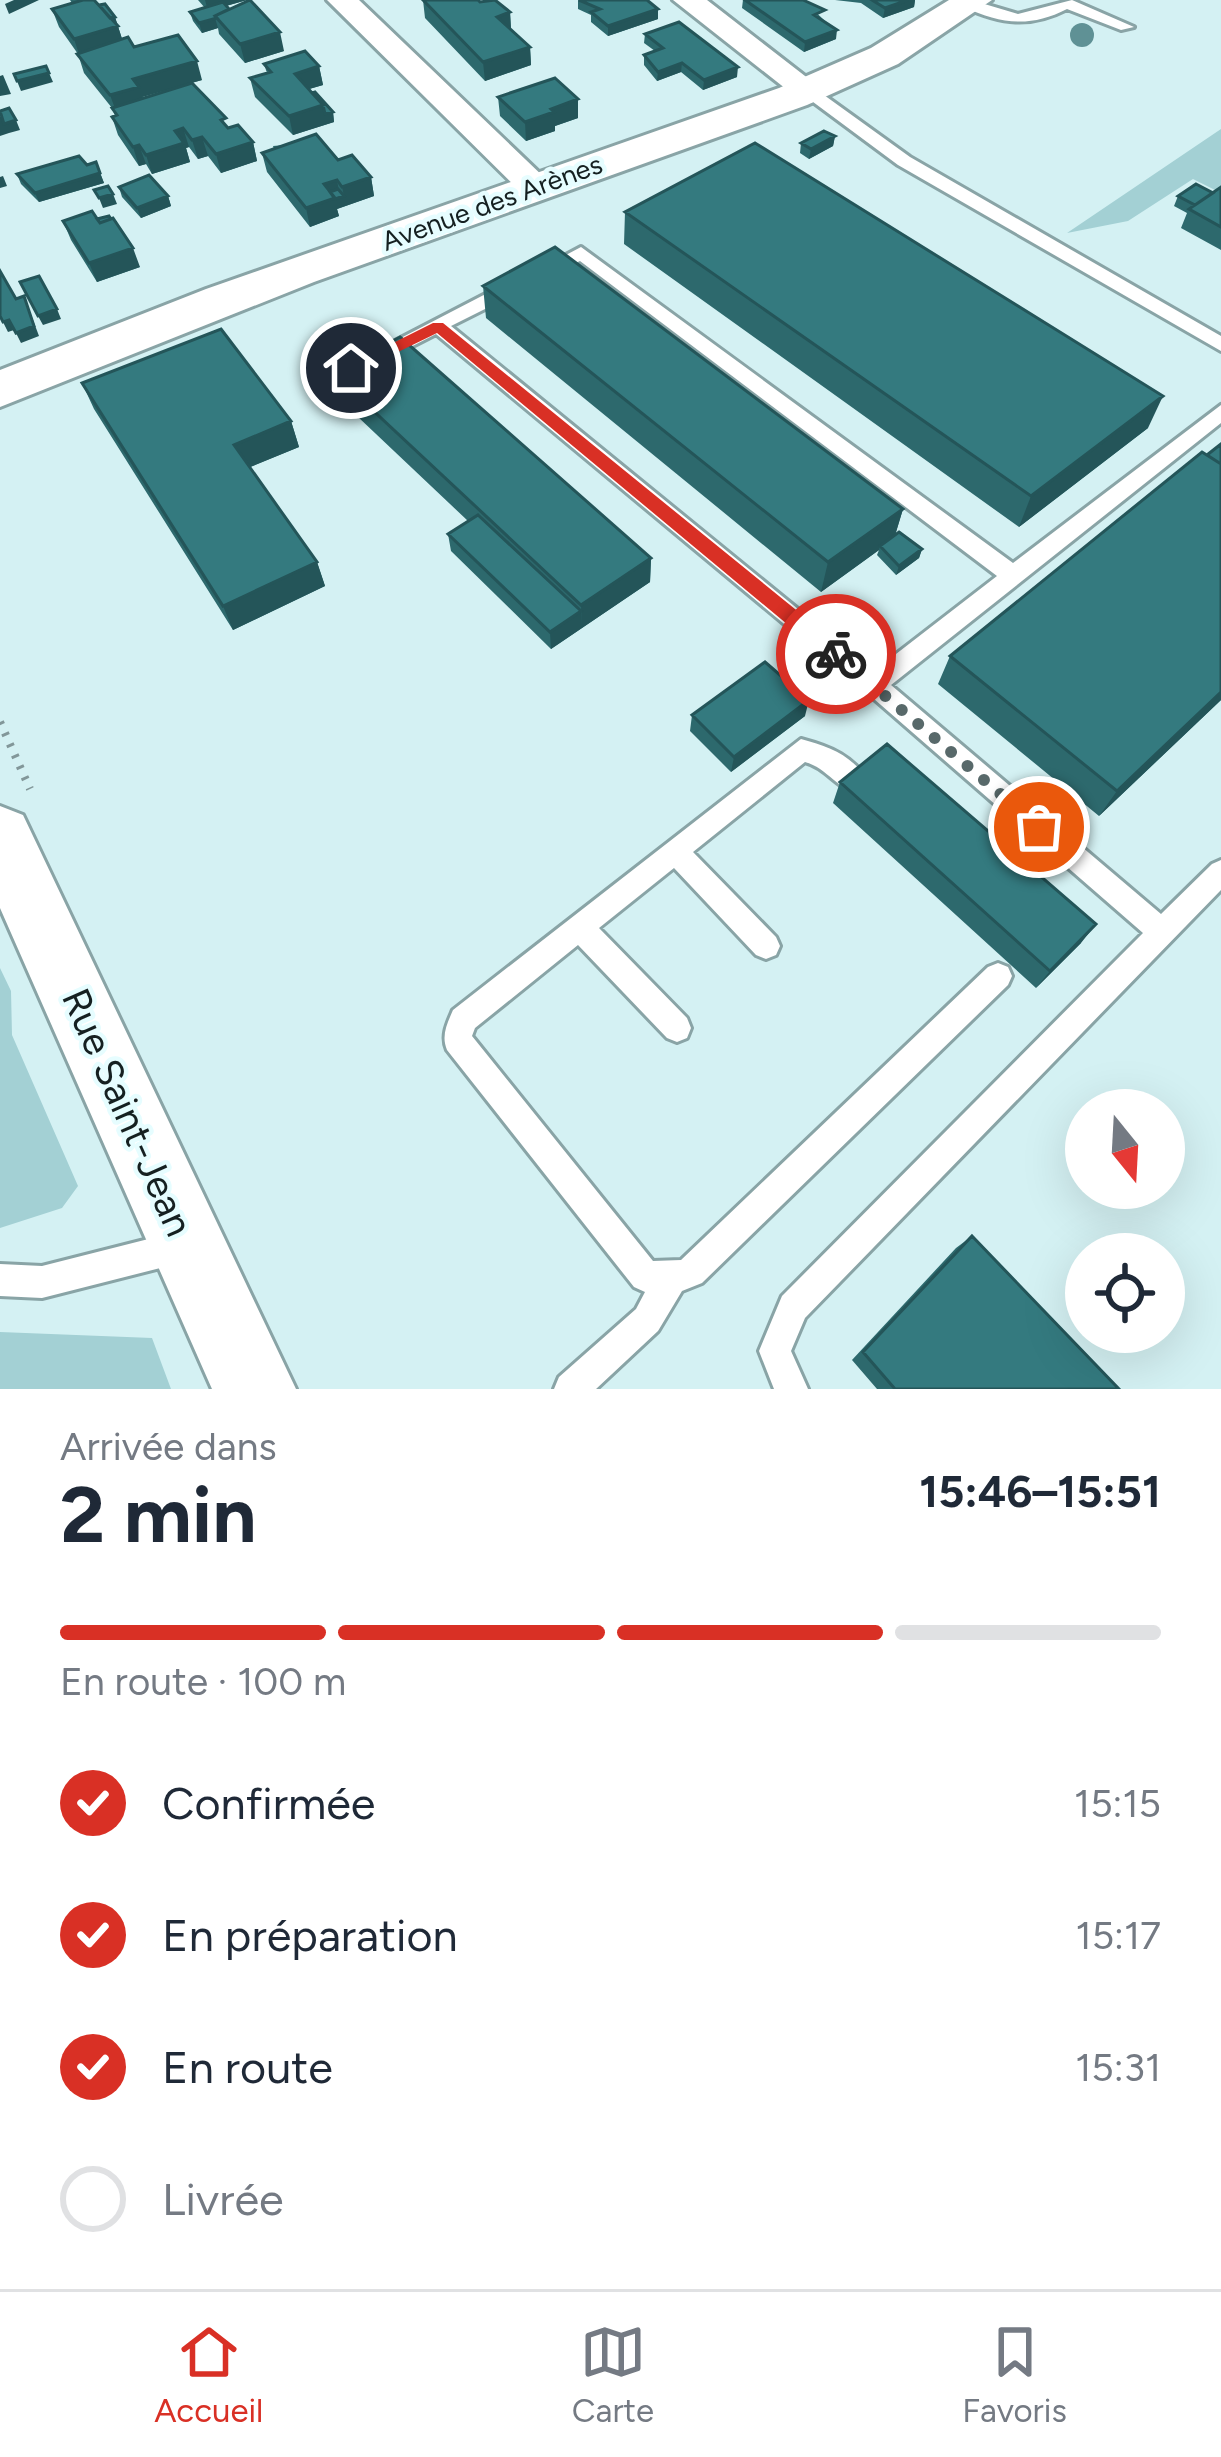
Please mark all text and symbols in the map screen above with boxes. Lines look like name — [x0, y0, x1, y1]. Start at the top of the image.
street label: Avenue des Arènes — [377, 147, 607, 258]
pin — [300, 317, 402, 419]
icon: home — [318, 335, 384, 401]
courier — [776, 594, 896, 714]
icon: bike — [803, 621, 869, 687]
pin — [988, 776, 1090, 878]
icon: bag — [1006, 794, 1072, 860]
street label: Rue Saint-Jean — [52, 981, 203, 1243]
north arrow — [1065, 1089, 1185, 1209]
map controls — [1065, 1089, 1185, 1353]
button: locate — [1065, 1233, 1185, 1353]
text: Arrivée dans — [60, 1423, 277, 1470]
text: 15:46–15:51 — [919, 1464, 1161, 1518]
text: 2 min — [60, 1468, 256, 1562]
text: En route · 100 m — [60, 1658, 346, 1705]
icon: check — [60, 1770, 126, 1836]
text: Confirmée — [162, 1776, 375, 1830]
text: 15:15 — [1074, 1780, 1161, 1827]
icon: check — [60, 1902, 126, 1968]
text: En préparation — [162, 1908, 458, 1962]
text: 15:17 — [1076, 1912, 1161, 1959]
icon: check — [60, 2034, 126, 2100]
text: En route — [162, 2040, 333, 2094]
text: 15:31 — [1075, 2044, 1161, 2091]
text: Livrée — [162, 2172, 284, 2226]
tab: Accueil — [154, 2319, 263, 2430]
tab: Carte — [572, 2319, 654, 2430]
tab: Favoris — [962, 2319, 1067, 2430]

